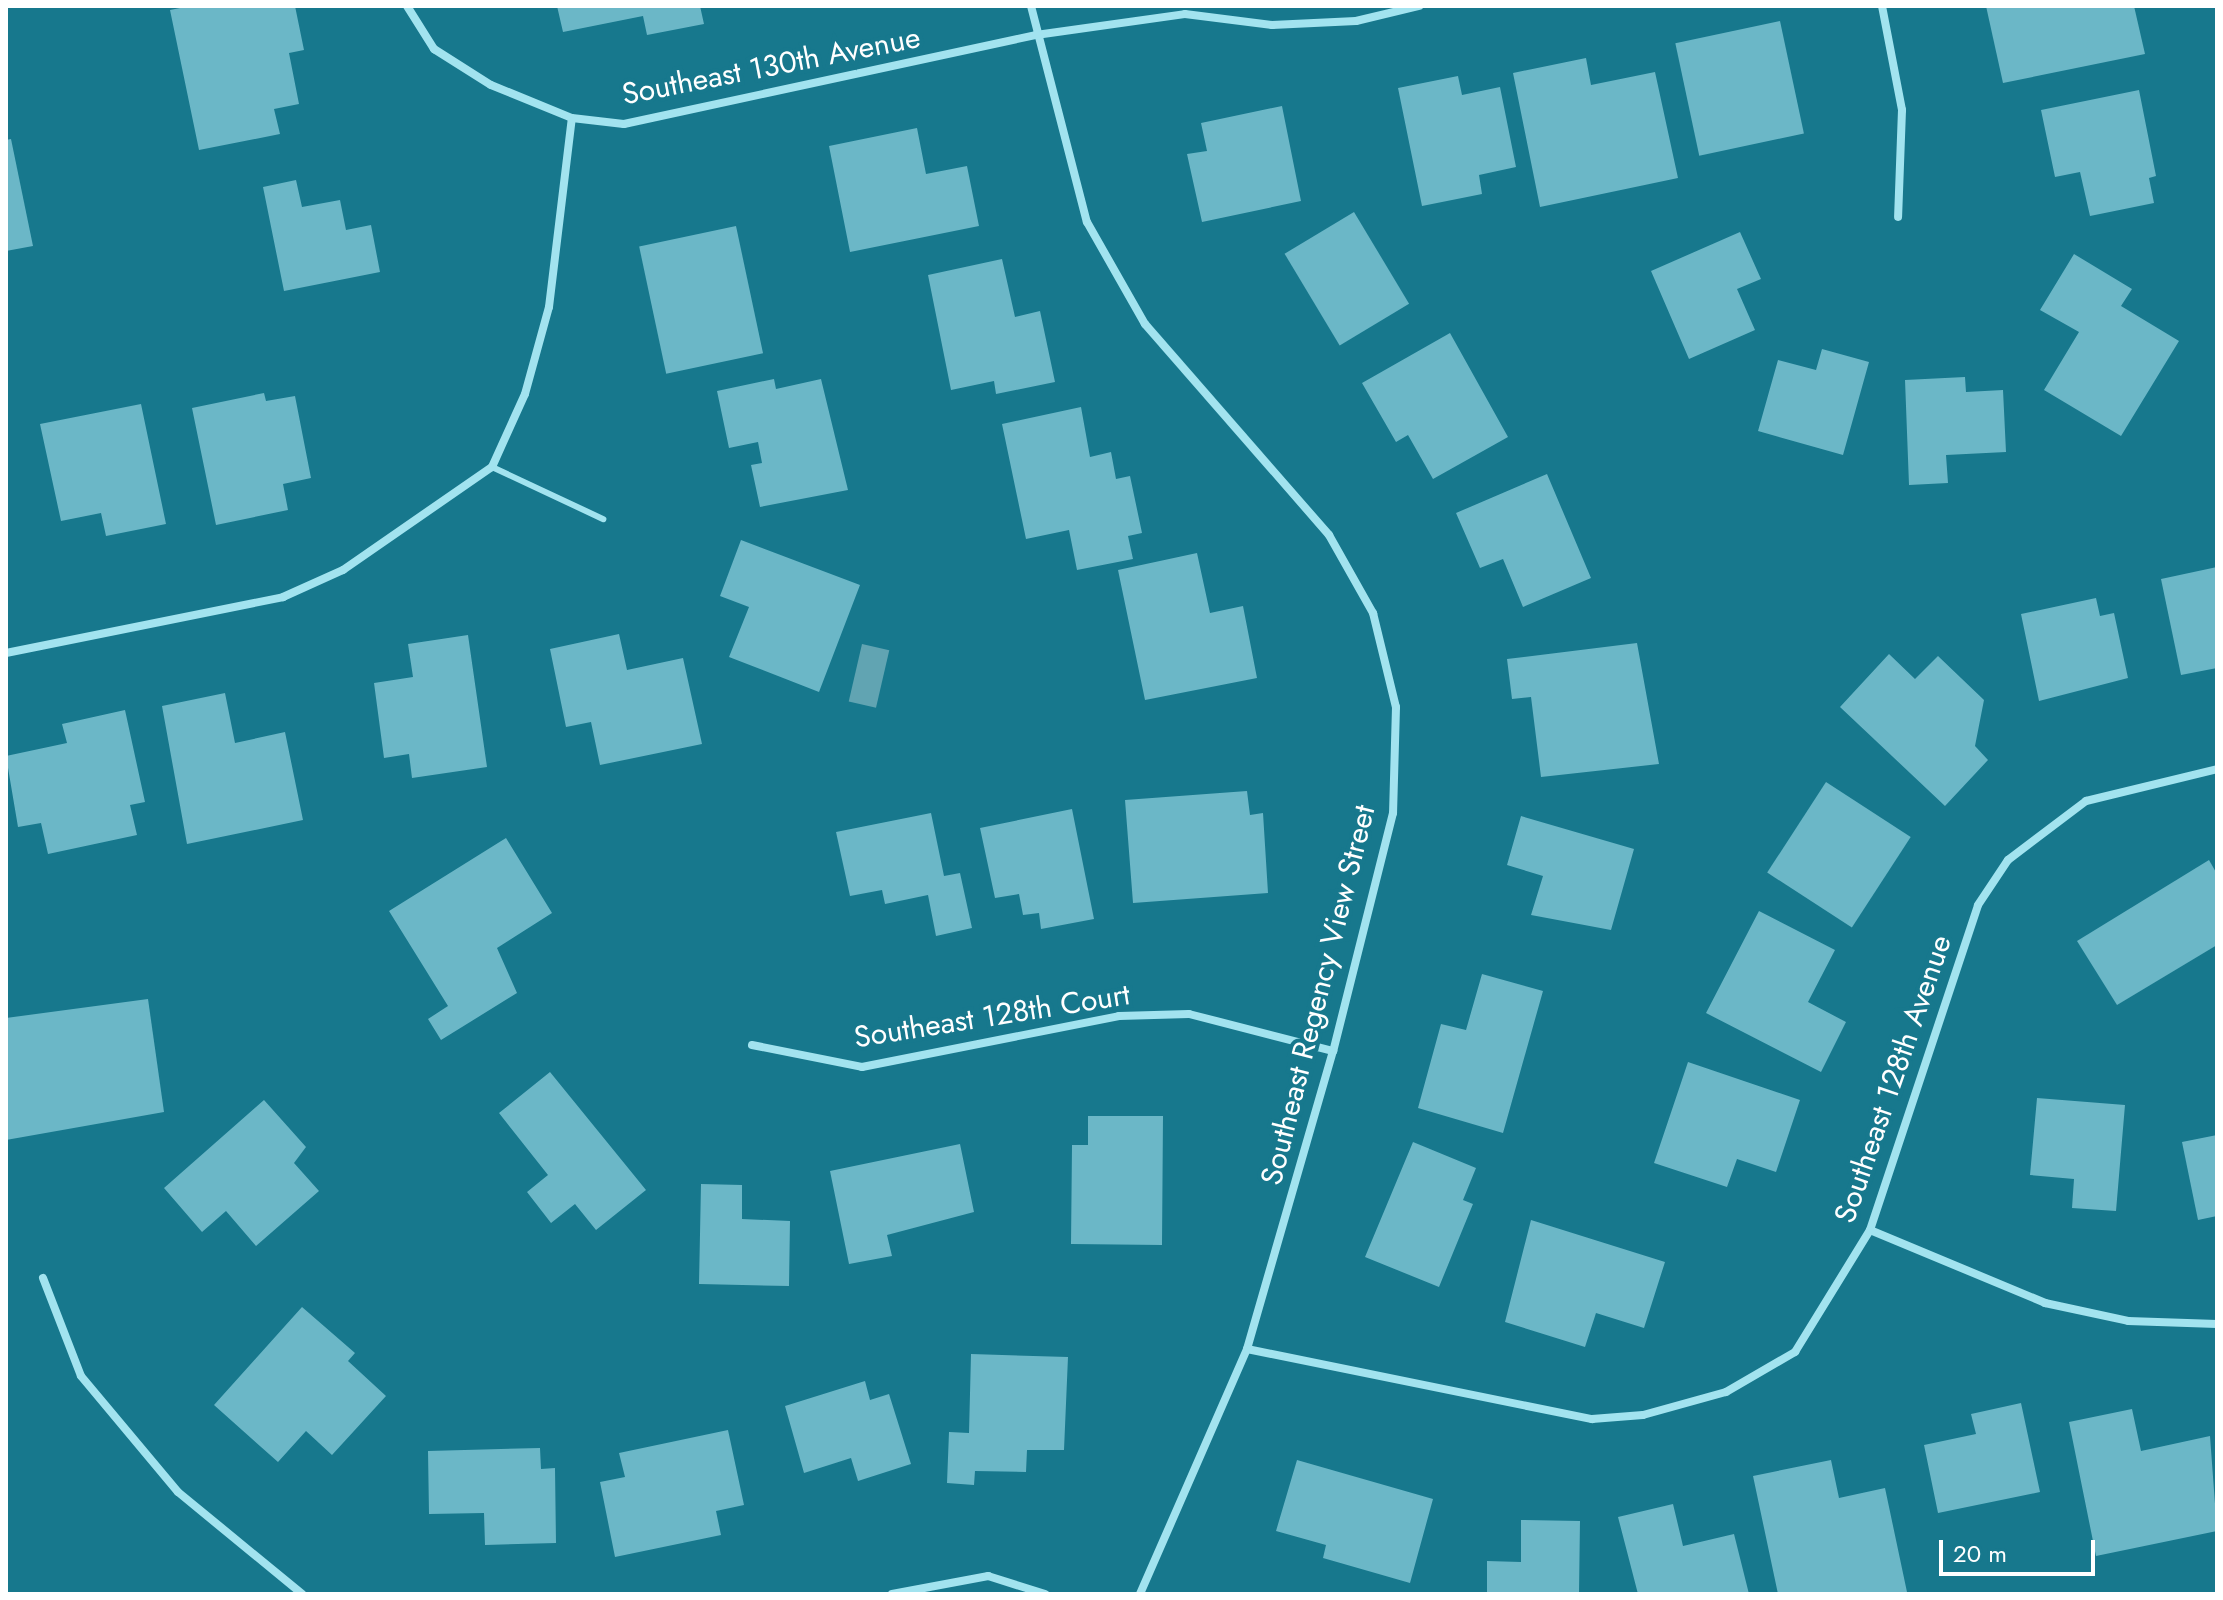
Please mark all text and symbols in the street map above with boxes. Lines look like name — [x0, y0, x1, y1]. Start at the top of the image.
street label: Southeast 130th Avenue — [619, 19, 923, 113]
street label: Southeast Regency View Street — [1253, 801, 1383, 1189]
street label: Southeast 128th Avenue — [1827, 930, 1959, 1228]
street label: Southeast 128th Court — [852, 976, 1132, 1056]
scale bar — [1943, 1524, 2099, 1574]
text: 20 m — [1953, 1536, 2007, 1571]

